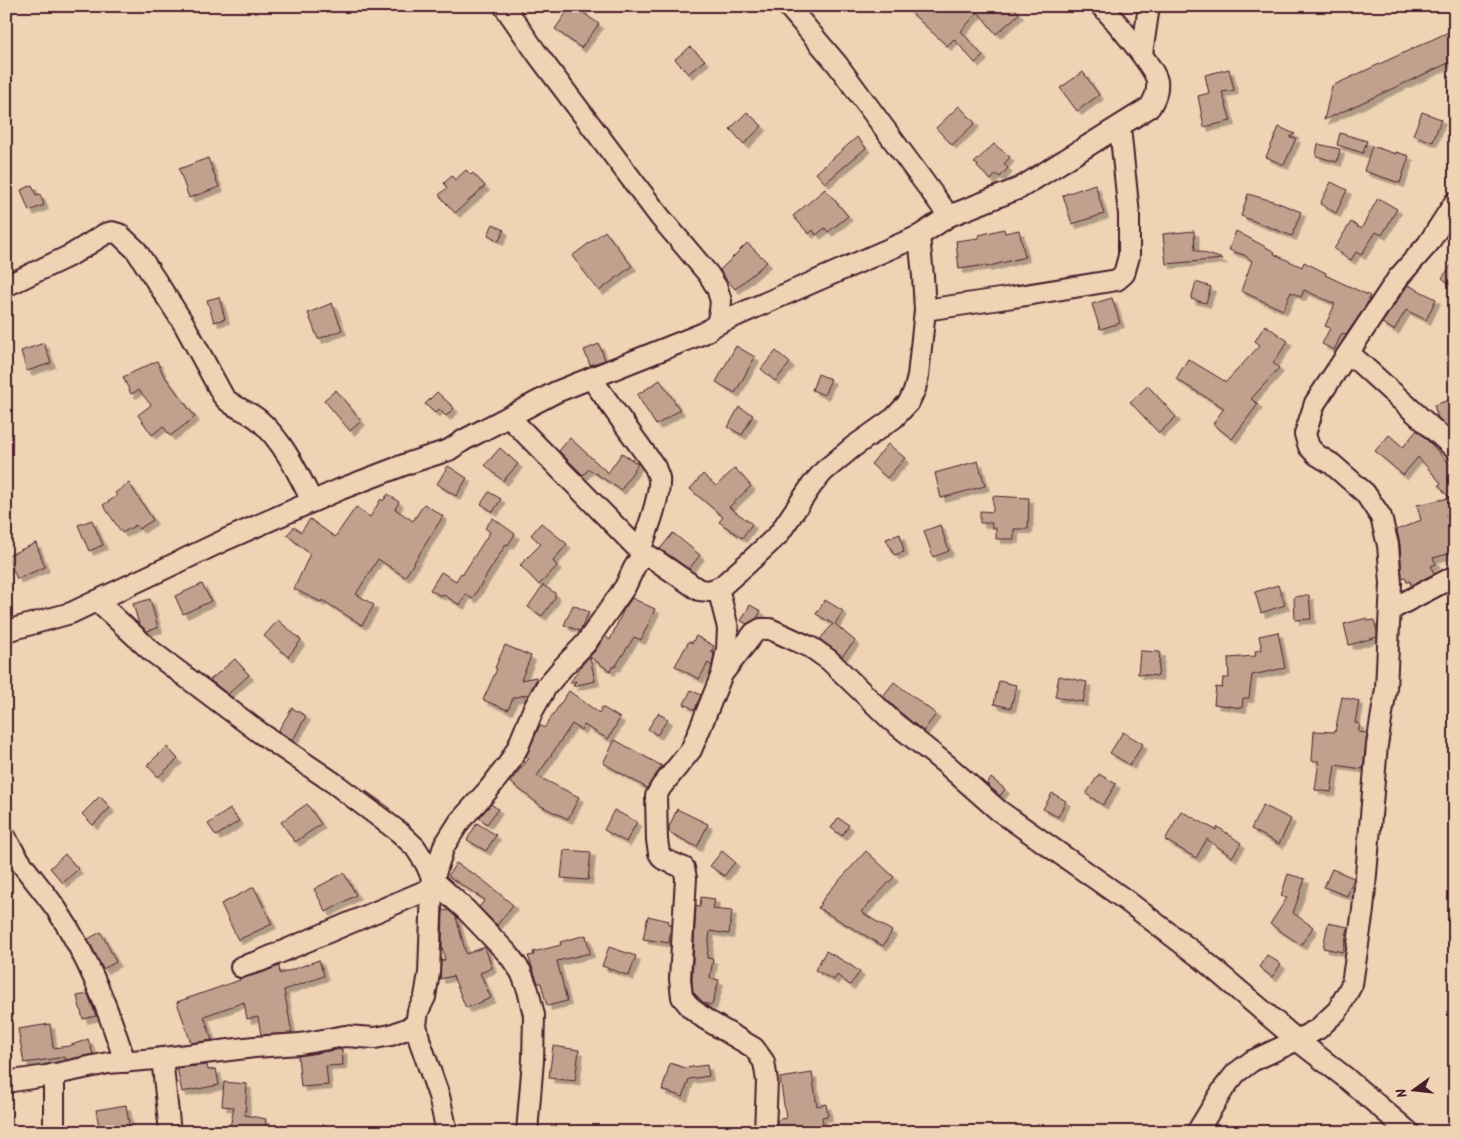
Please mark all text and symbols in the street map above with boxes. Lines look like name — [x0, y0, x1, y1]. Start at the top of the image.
north arrow — [1388, 1066, 1438, 1116]
text: N — [1391, 1086, 1414, 1100]

